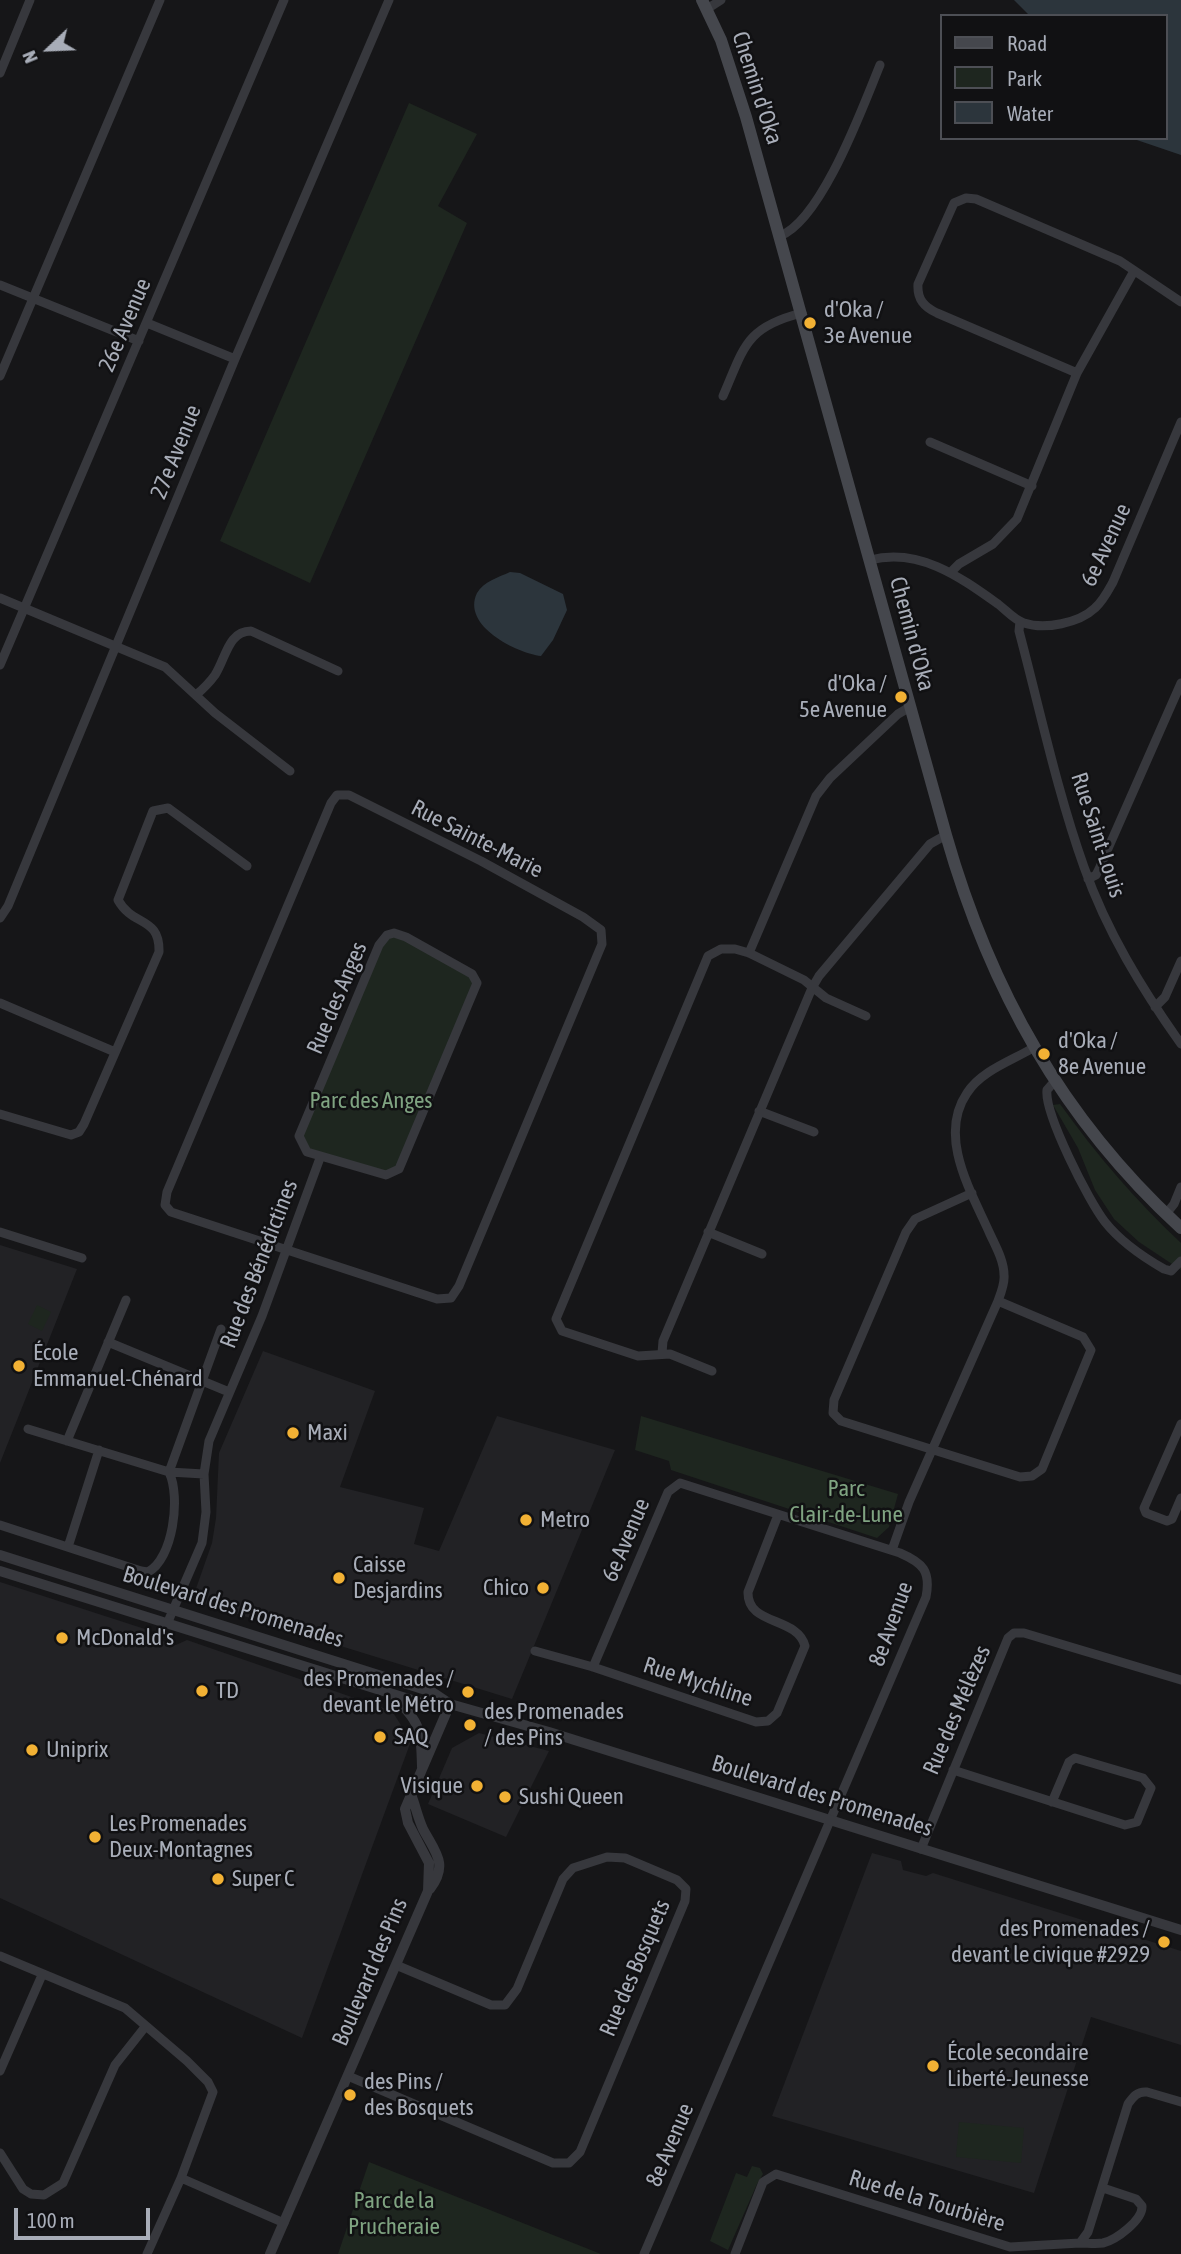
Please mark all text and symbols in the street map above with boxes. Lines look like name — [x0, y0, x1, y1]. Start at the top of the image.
north arrow — [14, 14, 84, 84]
legend — [940, 14, 1167, 140]
street label: Chemin d'Oka — [726, 28, 788, 148]
text: Road — [1007, 31, 1047, 55]
text: N — [17, 48, 42, 67]
text: Park — [1007, 66, 1042, 90]
text: Water — [1007, 101, 1053, 125]
street label: 26e Avenue — [93, 274, 157, 376]
place label: d'Oka / 3e Avenue — [824, 296, 912, 350]
marker: d'Oka / 3e Avenue — [802, 315, 818, 331]
street label: 27e Avenue — [145, 401, 207, 503]
street label: 6e Avenue — [1075, 499, 1137, 591]
street label: Chemin d'Oka — [884, 574, 940, 694]
place label: d'Oka / 5e Avenue — [799, 670, 887, 724]
marker: d'Oka / 5e Avenue — [893, 689, 909, 705]
street label: Rue Saint-Louis — [1065, 769, 1131, 901]
street label: Rue Sainte-Marie — [406, 794, 548, 884]
street label: Rue des Anges — [301, 938, 373, 1058]
place label: d'Oka / 8e Avenue — [1058, 1027, 1146, 1081]
marker: d'Oka / 8e Avenue — [1036, 1046, 1052, 1062]
park label: Parc des Anges — [310, 1087, 432, 1115]
street label: Rue des Bénédictines — [214, 1176, 304, 1352]
place label: École Emmanuel-Chénard — [33, 1339, 203, 1393]
marker: École Emmanuel-Chénard — [11, 1358, 27, 1374]
place label: Maxi — [307, 1419, 348, 1447]
marker: Maxi — [285, 1425, 301, 1441]
park label: Parc Clair-de-Lune — [789, 1475, 903, 1529]
street label: 6e Avenue — [596, 1494, 656, 1586]
place label: Metro — [540, 1506, 590, 1534]
marker: Metro — [518, 1512, 534, 1528]
place label: Caisse Desjardins — [353, 1551, 443, 1605]
street label: Boulevard des Promenades — [119, 1560, 347, 1654]
marker: Caisse Desjardins — [331, 1570, 347, 1586]
place label: Chico — [483, 1574, 529, 1602]
street label: 8e Avenue — [863, 1578, 919, 1670]
marker: Chico — [535, 1580, 551, 1596]
place label: McDonald's — [76, 1624, 174, 1652]
marker: McDonald's — [54, 1630, 70, 1646]
street label: Rue des Mélèzes — [917, 1641, 997, 1779]
street label: Rue Mychline — [640, 1651, 756, 1713]
place label: des Promenades / devant le Métro — [303, 1665, 454, 1719]
place label: TD — [216, 1677, 239, 1705]
marker: TD — [194, 1683, 210, 1699]
marker: des Promenades / devant le Métro — [460, 1684, 476, 1700]
place label: des Promenades / des Pins — [484, 1698, 624, 1752]
marker: des Promenades / des Pins — [462, 1717, 478, 1733]
place label: SAQ — [394, 1723, 428, 1751]
marker: SAQ — [372, 1729, 388, 1745]
place label: Uniprix — [46, 1736, 108, 1764]
marker: Uniprix — [24, 1742, 40, 1758]
street label: Boulevard des Promenades — [708, 1749, 936, 1843]
place label: Visique — [401, 1772, 463, 1800]
marker: Visique — [469, 1778, 485, 1794]
place label: Sushi Queen — [519, 1783, 624, 1811]
marker: Sushi Queen — [497, 1789, 513, 1805]
place label: Les Promenades Deux-Montagnes — [109, 1810, 253, 1864]
marker: Les Promenades Deux-Montagnes — [87, 1829, 103, 1845]
place label: Super C — [232, 1865, 294, 1893]
marker: Super C — [210, 1871, 226, 1887]
street label: Boulevard des Pins — [326, 1894, 414, 2050]
street label: Rue des Bosquets — [594, 1895, 676, 2041]
place label: des Promenades / devant le civique #2929 — [951, 1915, 1150, 1969]
marker: des Promenades / devant le civique #2929 — [1156, 1934, 1172, 1950]
place label: École secondaire Liberté-Jeunesse — [947, 2039, 1089, 2093]
marker: École secondaire Liberté-Jeunesse — [925, 2058, 941, 2074]
place label: des Pins / des Bosquets — [364, 2068, 474, 2122]
marker: des Pins / des Bosquets — [342, 2087, 358, 2103]
street label: 8e Avenue — [640, 2099, 700, 2191]
street label: Rue de la Tourbière — [846, 2164, 1008, 2238]
park label: Parc de la Prucheraie — [348, 2187, 440, 2241]
scale bar — [18, 2194, 154, 2238]
text: 100 m — [27, 2208, 75, 2232]

